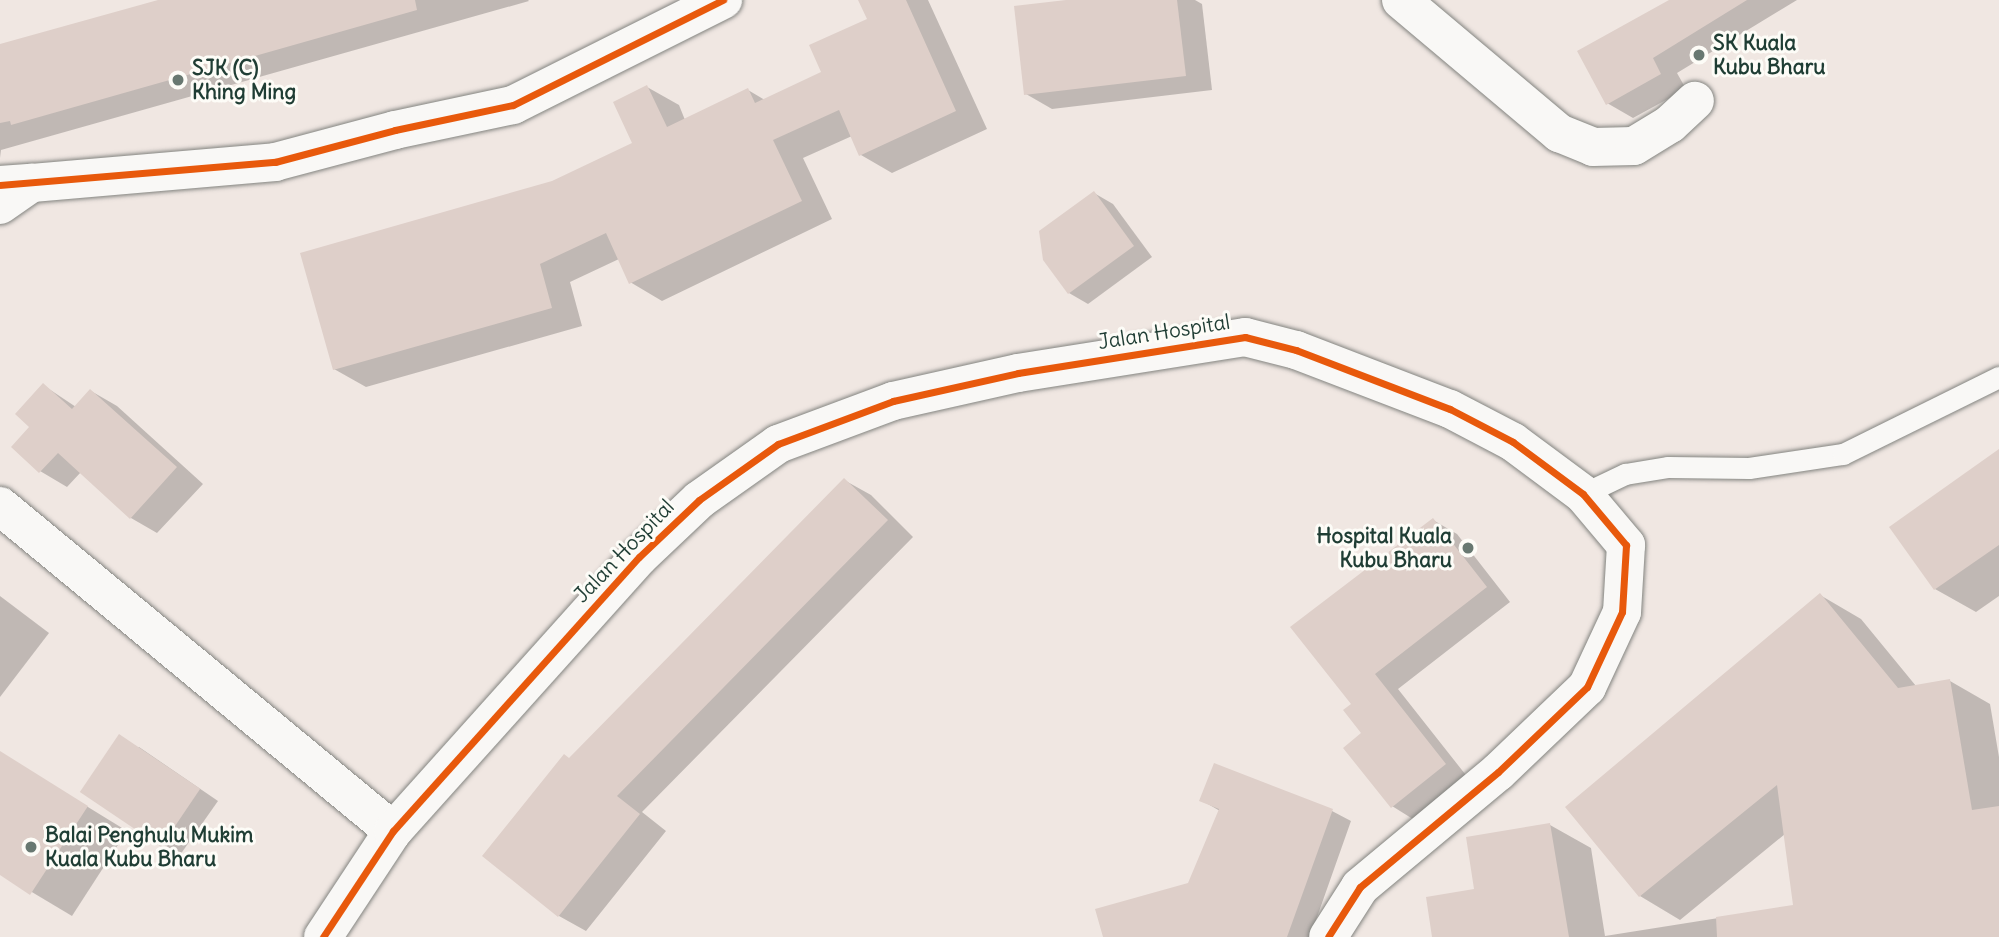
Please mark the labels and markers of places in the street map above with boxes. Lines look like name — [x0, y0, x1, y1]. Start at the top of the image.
place label: SK Kuala Kubu Bharu — [1713, 30, 1826, 80]
marker: SK Kuala Kubu Bharu — [1691, 47, 1707, 63]
place label: SJK (C) Khing Ming — [192, 55, 296, 105]
marker: SJK (C) Khing Ming — [170, 72, 186, 88]
place label: Hospital Kuala Kubu Bharu — [1317, 523, 1452, 573]
marker: Hospital Kuala Kubu Bharu — [1458, 538, 1478, 558]
place label: Balai Penghulu Mukim Kuala Kubu Bharu — [45, 822, 253, 872]
marker: Balai Penghulu Mukim Kuala Kubu Bharu — [23, 839, 39, 855]

